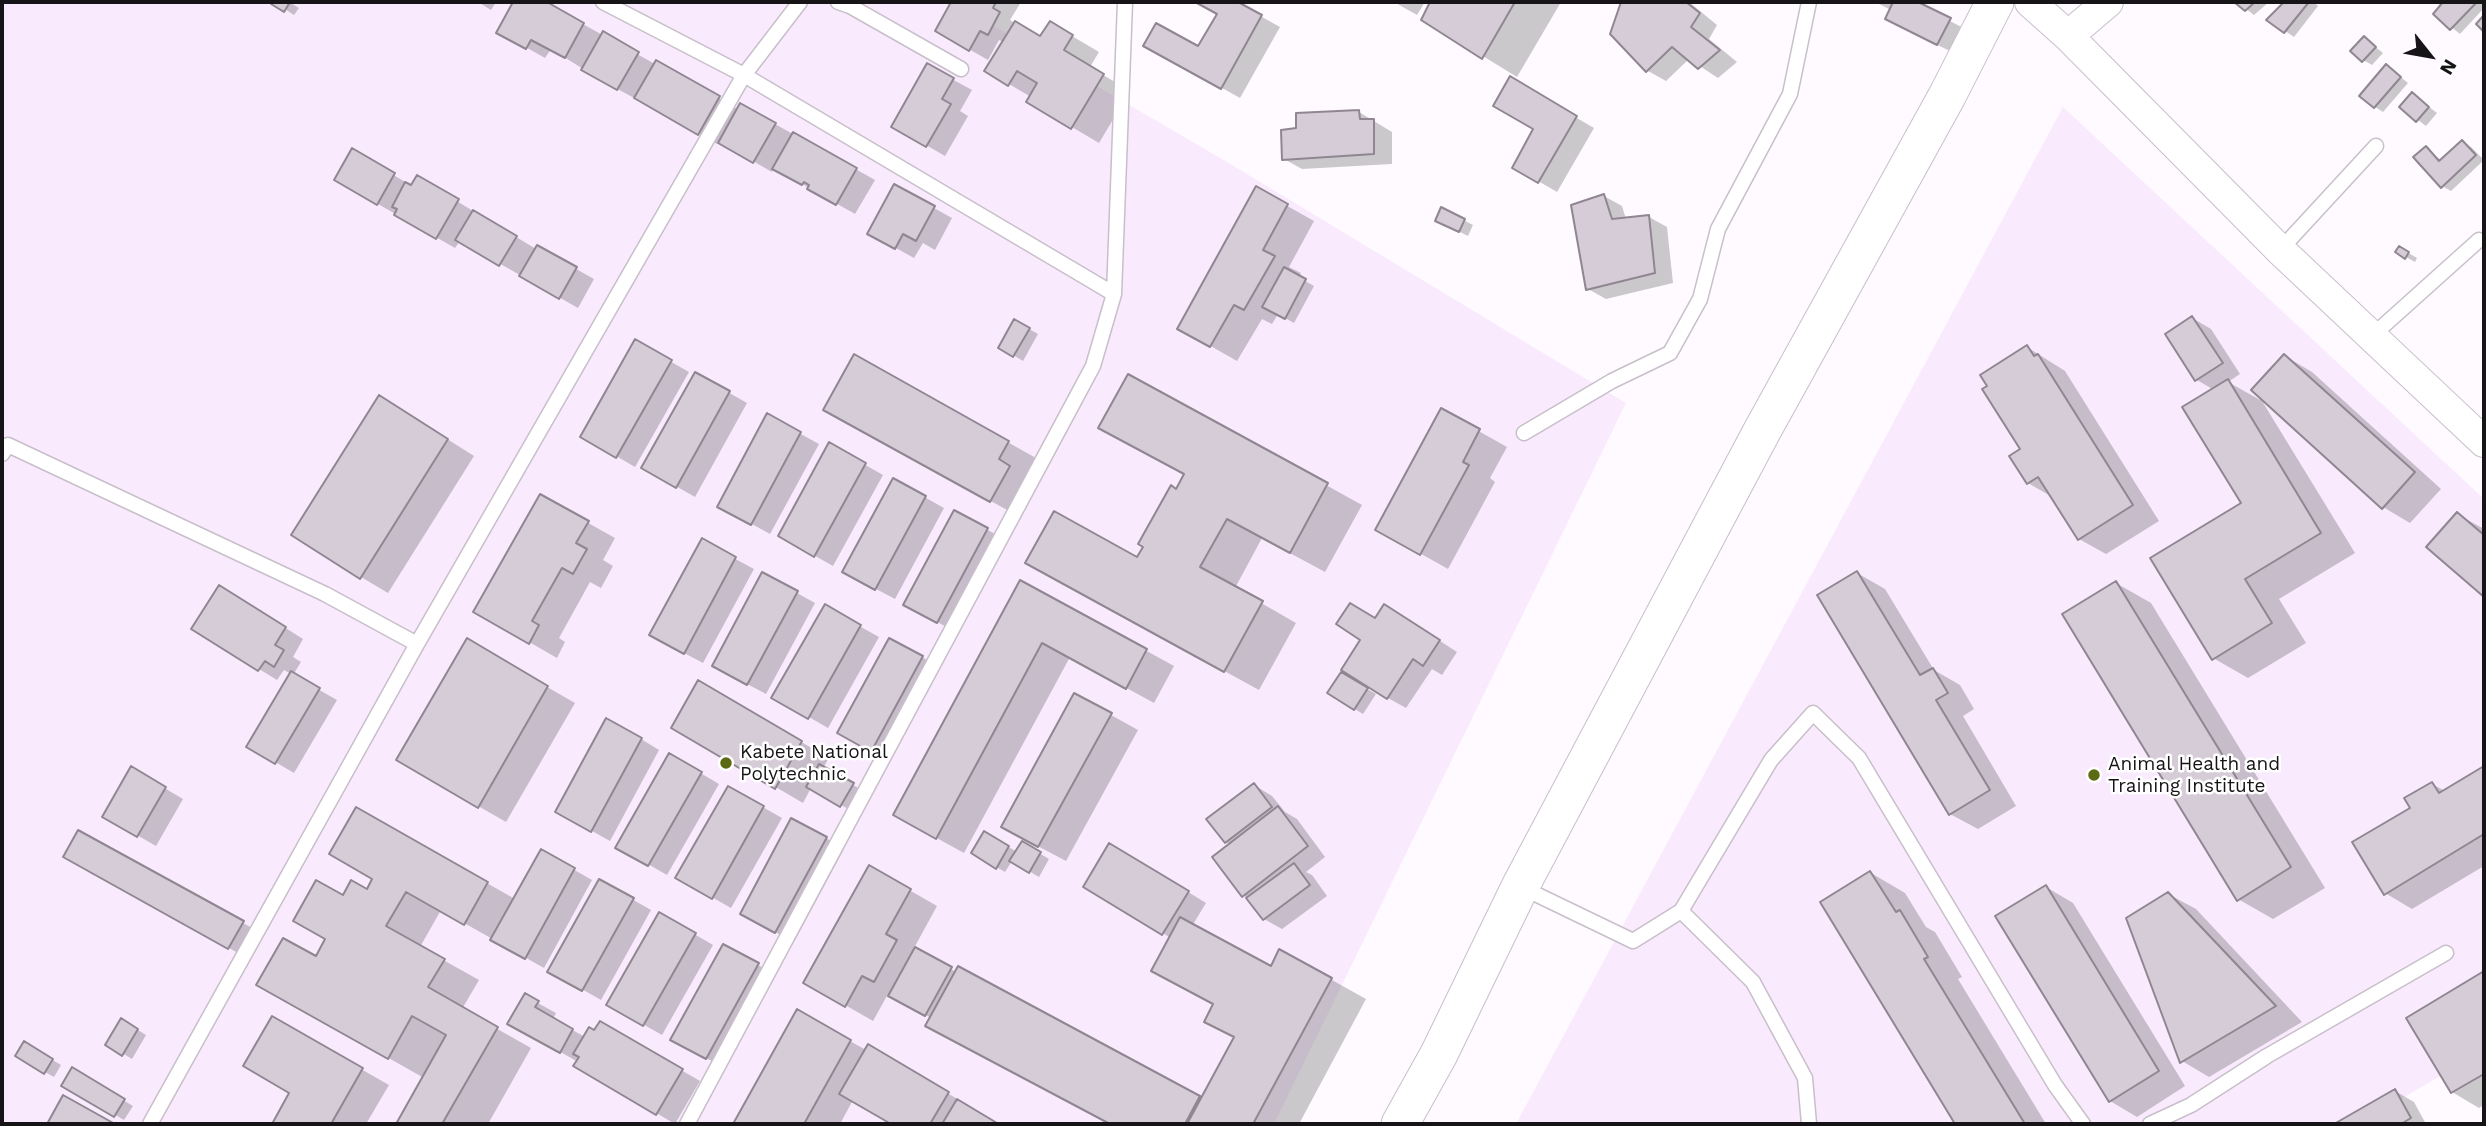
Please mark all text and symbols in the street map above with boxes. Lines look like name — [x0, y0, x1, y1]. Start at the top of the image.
north arrow — [2395, 21, 2465, 91]
text: N — [2435, 55, 2462, 79]
place label: Kabete National Polytechnic — [740, 741, 888, 785]
place label: Animal Health and Training Institute — [2108, 753, 2280, 797]
marker: Kabete National Polytechnic — [718, 755, 734, 771]
marker: Animal Health and Training Institute — [2086, 767, 2102, 783]

